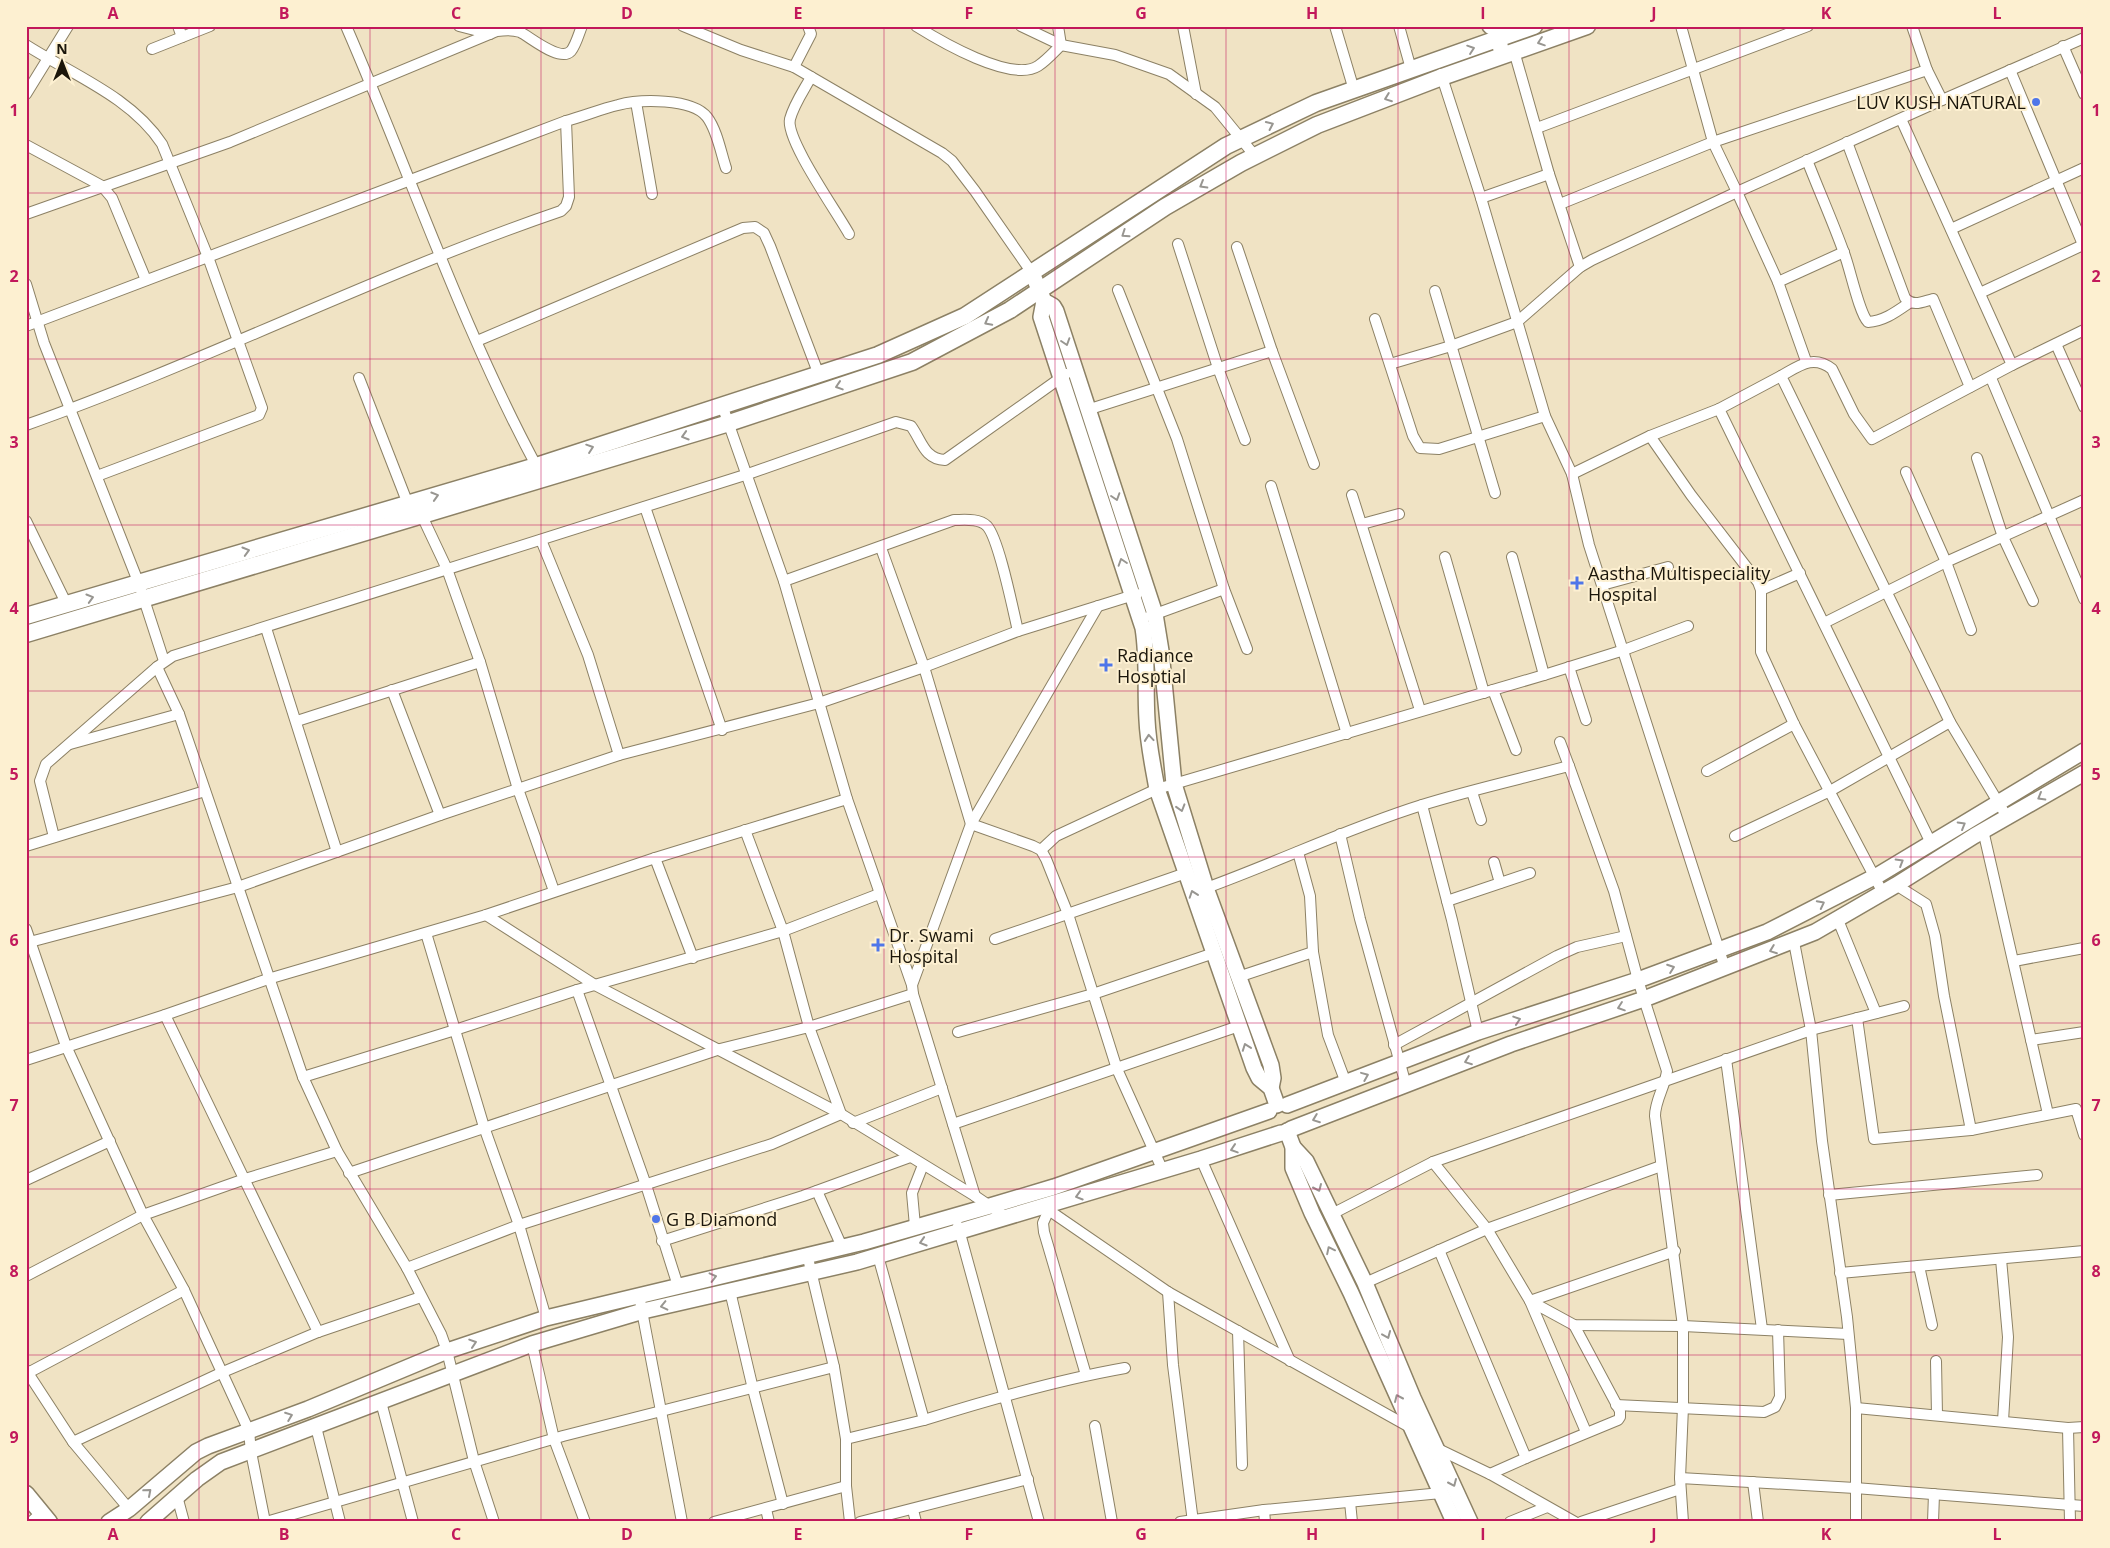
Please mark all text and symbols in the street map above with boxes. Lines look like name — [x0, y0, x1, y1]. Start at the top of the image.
text: A — [107, 2, 119, 24]
text: B — [279, 2, 289, 24]
text: C — [451, 2, 461, 24]
text: D — [621, 2, 633, 24]
text: E — [794, 2, 803, 24]
text: F — [965, 2, 973, 24]
text: G — [1135, 2, 1147, 24]
text: H — [1306, 2, 1318, 24]
text: I — [1480, 2, 1486, 24]
text: J — [1649, 2, 1657, 24]
text: K — [1821, 2, 1832, 24]
text: L — [1992, 2, 2002, 24]
one-way arrow — [1537, 36, 1545, 46]
north arrow — [38, 38, 88, 88]
text: N — [56, 39, 68, 58]
one-way arrow — [1467, 45, 1475, 55]
place label: LUV KUSH NATURAL — [1856, 90, 2026, 114]
one-way arrow — [1384, 92, 1393, 102]
marker: LUV KUSH NATURAL — [2030, 96, 2042, 108]
text: 1 — [9, 99, 19, 121]
text: 1 — [2091, 99, 2101, 121]
one-way arrow — [1265, 121, 1274, 131]
one-way arrow — [1199, 178, 1208, 188]
one-way arrow — [1121, 228, 1130, 237]
text: 2 — [9, 265, 19, 287]
text: 2 — [2091, 265, 2101, 287]
one-way arrow — [984, 316, 993, 326]
one-way arrow — [1060, 338, 1070, 346]
one-way arrow — [836, 380, 844, 390]
text: 3 — [9, 431, 19, 453]
one-way arrow — [681, 431, 690, 441]
text: 3 — [2091, 431, 2101, 453]
one-way arrow — [586, 443, 594, 453]
one-way arrow — [431, 491, 439, 501]
one-way arrow — [1110, 492, 1120, 501]
one-way arrow — [241, 547, 249, 557]
one-way arrow — [1118, 558, 1128, 567]
place label: Aastha Multispeciality Hospital — [1588, 561, 1771, 606]
marker: Aastha Multispeciality Hospital — [1570, 576, 1584, 590]
one-way arrow — [86, 594, 94, 604]
text: 4 — [9, 597, 19, 619]
text: 4 — [2091, 597, 2101, 619]
place label: Radiance Hosptial — [1117, 643, 1193, 688]
marker: Radiance Hosptial — [1099, 658, 1113, 672]
one-way arrow — [1143, 734, 1154, 742]
text: 5 — [9, 763, 19, 785]
text: 5 — [2091, 763, 2101, 785]
one-way arrow — [2038, 791, 2047, 801]
one-way arrow — [1176, 804, 1186, 812]
one-way arrow — [1956, 821, 1965, 831]
one-way arrow — [1894, 858, 1903, 868]
one-way arrow — [1189, 890, 1199, 899]
one-way arrow — [1816, 900, 1825, 910]
place label: Dr. Swami Hospital — [889, 923, 974, 968]
text: 6 — [9, 929, 19, 951]
text: 6 — [2091, 929, 2101, 951]
marker: Dr. Swami Hospital — [871, 938, 885, 952]
one-way arrow — [1769, 943, 1778, 954]
one-way arrow — [1667, 964, 1675, 974]
one-way arrow — [1618, 1001, 1626, 1011]
one-way arrow — [1513, 1015, 1521, 1025]
one-way arrow — [1242, 1044, 1252, 1052]
one-way arrow — [1464, 1055, 1473, 1065]
one-way arrow — [1360, 1072, 1369, 1082]
text: 7 — [9, 1094, 19, 1116]
text: 7 — [2091, 1094, 2101, 1116]
one-way arrow — [1313, 1113, 1321, 1123]
one-way arrow — [1231, 1143, 1239, 1153]
one-way arrow — [1312, 1183, 1323, 1192]
one-way arrow — [1075, 1190, 1084, 1200]
place label: G B Diamond — [666, 1207, 777, 1231]
marker: G B Diamond — [650, 1213, 662, 1225]
one-way arrow — [920, 1237, 928, 1247]
one-way arrow — [1326, 1246, 1336, 1255]
text: 8 — [9, 1260, 19, 1282]
text: 8 — [2091, 1260, 2101, 1282]
one-way arrow — [709, 1272, 718, 1283]
one-way arrow — [659, 1300, 668, 1311]
one-way arrow — [1380, 1330, 1391, 1339]
one-way arrow — [468, 1339, 476, 1349]
one-way arrow — [1394, 1394, 1404, 1403]
one-way arrow — [284, 1412, 293, 1422]
text: 9 — [9, 1426, 19, 1448]
text: 9 — [2091, 1426, 2101, 1448]
one-way arrow — [1447, 1478, 1458, 1487]
one-way arrow — [142, 1489, 151, 1498]
text: A — [107, 1523, 119, 1545]
text: B — [279, 1523, 289, 1545]
text: C — [451, 1523, 461, 1545]
text: D — [621, 1523, 633, 1545]
text: E — [794, 1523, 803, 1545]
text: F — [965, 1523, 973, 1545]
text: G — [1135, 1523, 1147, 1545]
text: H — [1306, 1523, 1318, 1545]
text: I — [1480, 1523, 1486, 1545]
text: J — [1649, 1523, 1657, 1545]
text: K — [1821, 1523, 1832, 1545]
text: L — [1992, 1523, 2002, 1545]

